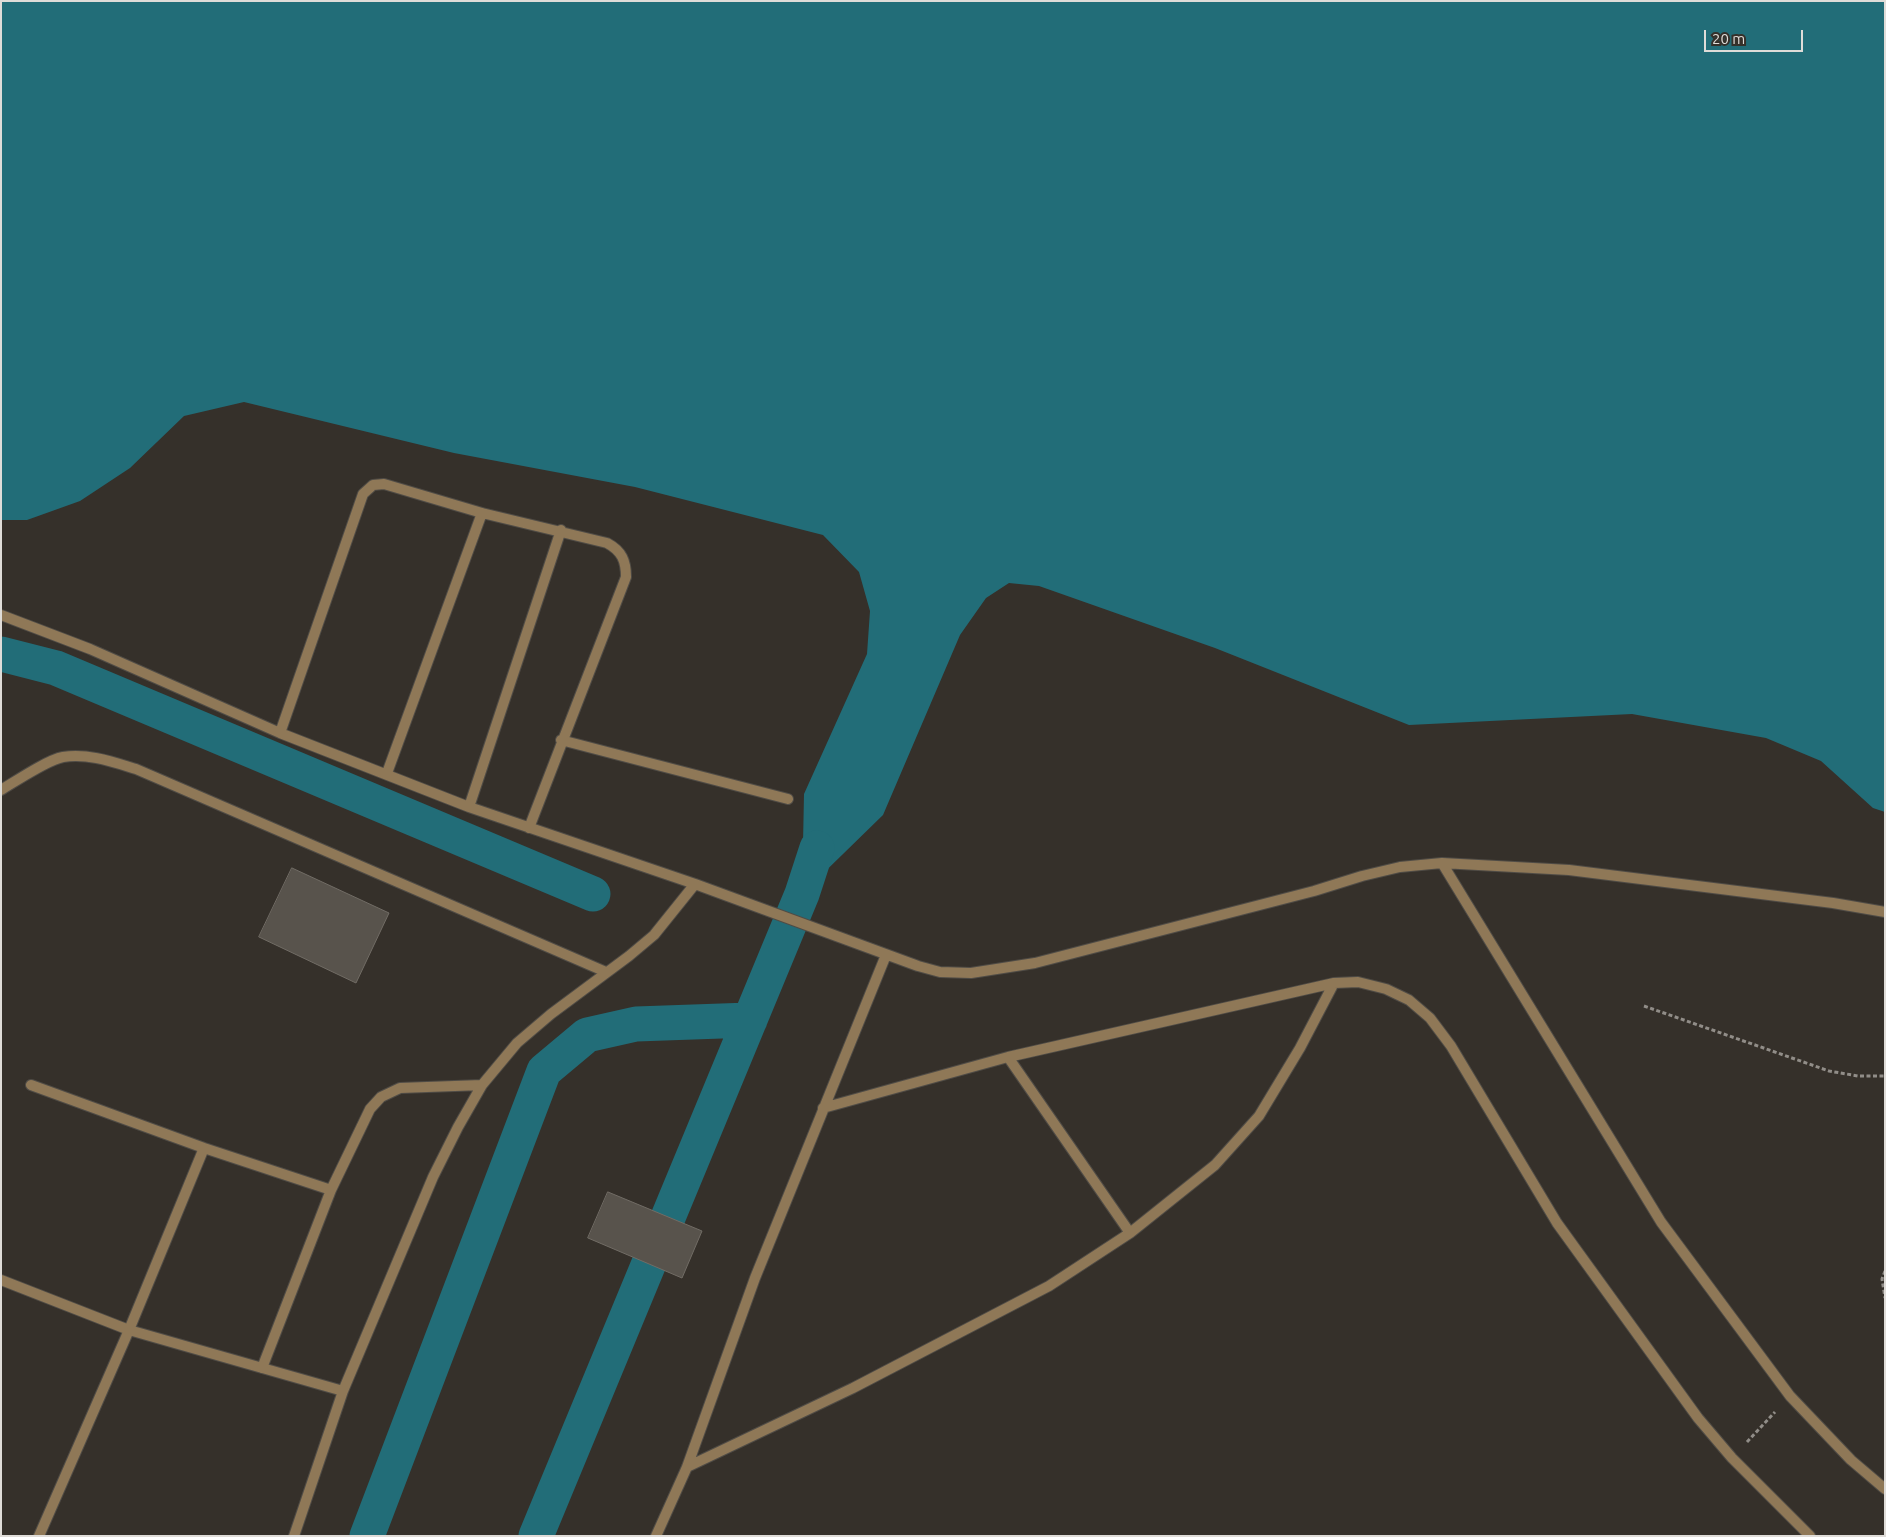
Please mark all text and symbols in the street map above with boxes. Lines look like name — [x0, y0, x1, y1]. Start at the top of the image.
scale bar — [1706, 20, 1805, 52]
text: 20 m — [1712, 30, 1745, 47]

